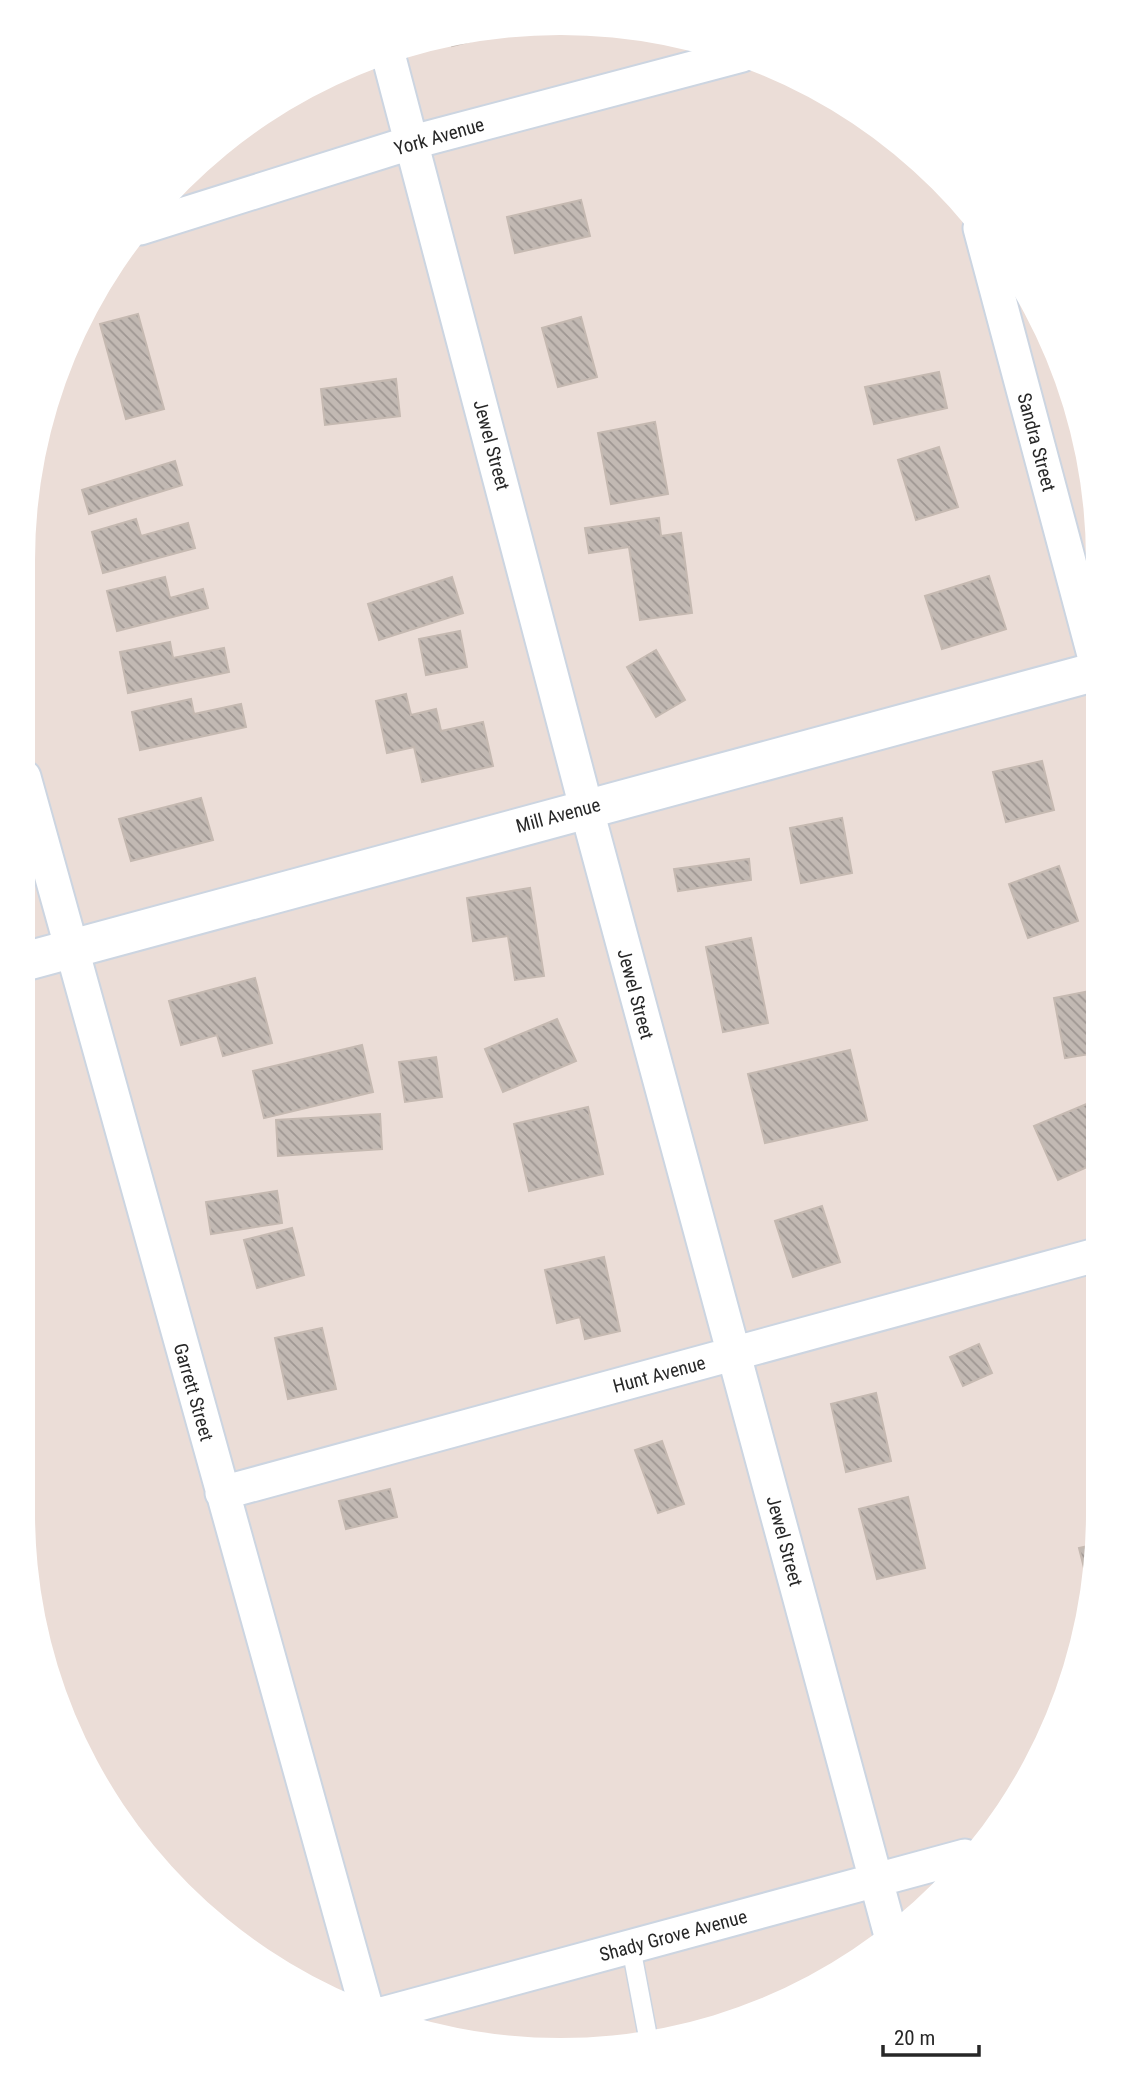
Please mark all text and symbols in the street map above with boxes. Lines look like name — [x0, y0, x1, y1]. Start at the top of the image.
street label: York Avenue — [392, 113, 487, 160]
street label: Sandra Street — [1012, 390, 1061, 494]
street label: Jewel Street — [468, 397, 515, 493]
street label: Mill Avenue — [513, 793, 603, 838]
street label: Jewel Street — [612, 946, 659, 1042]
street label: Garrett Street — [169, 1341, 218, 1444]
street label: Hunt Avenue — [610, 1351, 708, 1398]
street label: Jewel Street — [761, 1493, 808, 1589]
street label: Shady Grove Avenue — [597, 1905, 750, 1966]
scale bar — [883, 2014, 979, 2058]
text: 20 m — [894, 2026, 935, 2050]

